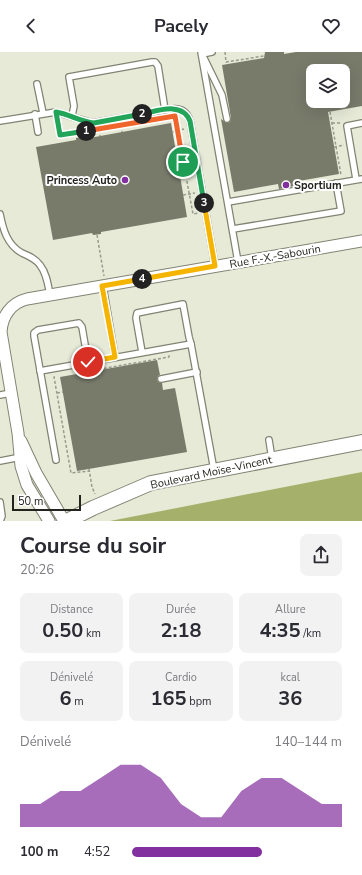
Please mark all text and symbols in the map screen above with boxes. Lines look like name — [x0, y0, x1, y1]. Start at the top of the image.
text: Pacely — [154, 14, 208, 38]
icon: back — [20, 15, 42, 37]
icon: heart — [320, 15, 342, 37]
map controls — [306, 64, 350, 108]
button: layers — [306, 64, 350, 108]
pin: 2 — [132, 104, 152, 124]
text: 2 — [139, 106, 145, 121]
pin: 1 — [76, 121, 96, 141]
text: 1 — [83, 123, 89, 138]
pin — [166, 145, 200, 179]
icon: arrive — [172, 151, 194, 173]
place label: Princess Auto — [47, 173, 117, 188]
marker: Princess Auto — [120, 175, 130, 185]
place label: Sportium — [294, 178, 342, 193]
marker: Sportium — [281, 180, 291, 190]
pin: 3 — [194, 193, 214, 213]
text: 3 — [201, 195, 207, 210]
street label: Rue F.-X.-Sabourin — [228, 241, 322, 272]
pin: 4 — [132, 269, 152, 289]
text: 4 — [139, 271, 145, 286]
pin — [71, 345, 105, 379]
icon: check — [77, 351, 99, 373]
street label: Boulevard Moïse-Vincent — [149, 452, 273, 493]
scale bar — [12, 493, 81, 512]
text: 50 m — [18, 494, 43, 509]
text: Course du soir — [20, 531, 166, 561]
button: share — [300, 534, 342, 576]
text: 20:26 — [20, 561, 54, 579]
text: Distance — [50, 602, 93, 617]
text: Durée — [166, 602, 196, 617]
text: Allure — [275, 602, 306, 617]
text: 0.50 — [42, 617, 83, 644]
text: 2:18 — [161, 617, 201, 644]
text: 4:35 — [259, 617, 300, 644]
text: km — [83, 626, 101, 641]
text: /km — [300, 626, 321, 641]
text: Dénivelé — [50, 670, 93, 685]
text: Cardio — [165, 670, 197, 685]
text: kcal — [281, 670, 300, 685]
text: 6 — [60, 685, 72, 712]
text: 165 — [150, 685, 186, 712]
text: 36 — [278, 685, 302, 712]
text: m — [72, 694, 84, 709]
text: bpm — [186, 694, 212, 709]
text: Dénivelé — [20, 733, 71, 751]
text: 140–144 m — [274, 733, 342, 751]
text: 100 m — [20, 843, 58, 861]
text: 4:52 — [84, 843, 110, 861]

